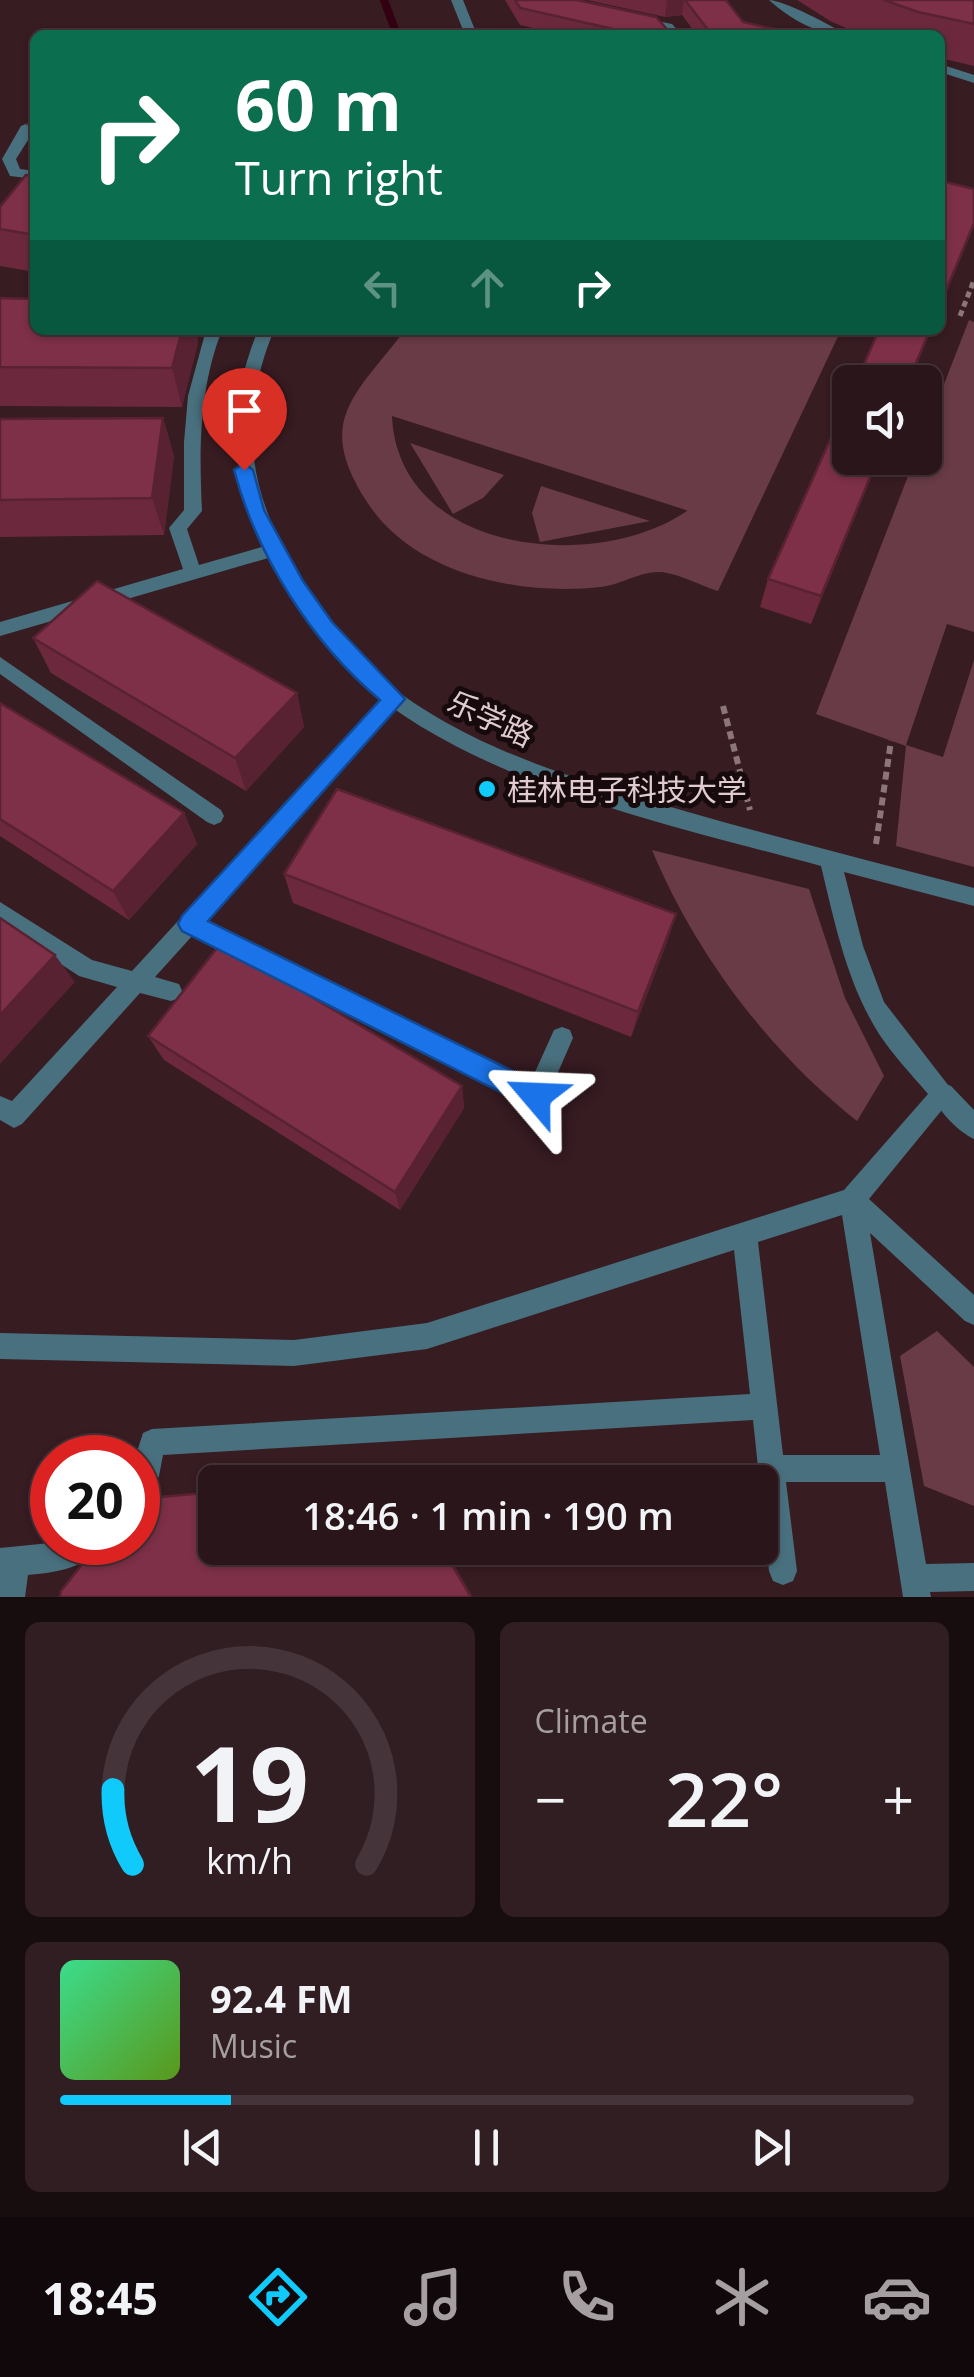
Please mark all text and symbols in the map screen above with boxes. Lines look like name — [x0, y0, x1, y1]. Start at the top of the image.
text: 60 m — [235, 56, 402, 152]
icon: right — [70, 70, 200, 200]
text: Turn right — [235, 147, 443, 208]
icon: left — [355, 260, 410, 315]
icon: ahead — [460, 260, 515, 315]
icon: right — [565, 260, 620, 315]
map controls — [832, 365, 942, 475]
button: sound — [832, 365, 942, 475]
pin — [202, 368, 287, 471]
icon: arrive — [217, 383, 272, 438]
street label: 乐学路 — [442, 680, 540, 756]
place label: 桂林电子科技大学 — [507, 769, 747, 810]
marker: 桂林电子科技大学 — [476, 778, 498, 800]
position arrow — [484, 1044, 588, 1148]
speed limit sign: 20 — [30, 1435, 160, 1565]
text: 18:46 · 1 min · 190 m — [302, 1489, 674, 1541]
text: Climate — [535, 1699, 648, 1742]
text: 19 — [190, 1711, 309, 1852]
text: 22° — [665, 1747, 783, 1849]
text: − — [535, 1761, 566, 1836]
text: + — [883, 1761, 914, 1836]
text: km/h — [206, 1836, 293, 1884]
text: 92.4 FM — [210, 1972, 353, 2024]
text: Music — [210, 2024, 297, 2067]
icon: previous — [175, 2120, 230, 2175]
icon: pause — [459, 2120, 514, 2175]
icon: next — [744, 2120, 799, 2175]
icon: directions — [243, 2262, 313, 2332]
icon: music — [398, 2262, 468, 2332]
icon: phone — [552, 2262, 622, 2332]
icon: climate — [707, 2262, 777, 2332]
icon: car — [862, 2262, 932, 2332]
text: 18:45 — [42, 2267, 158, 2328]

